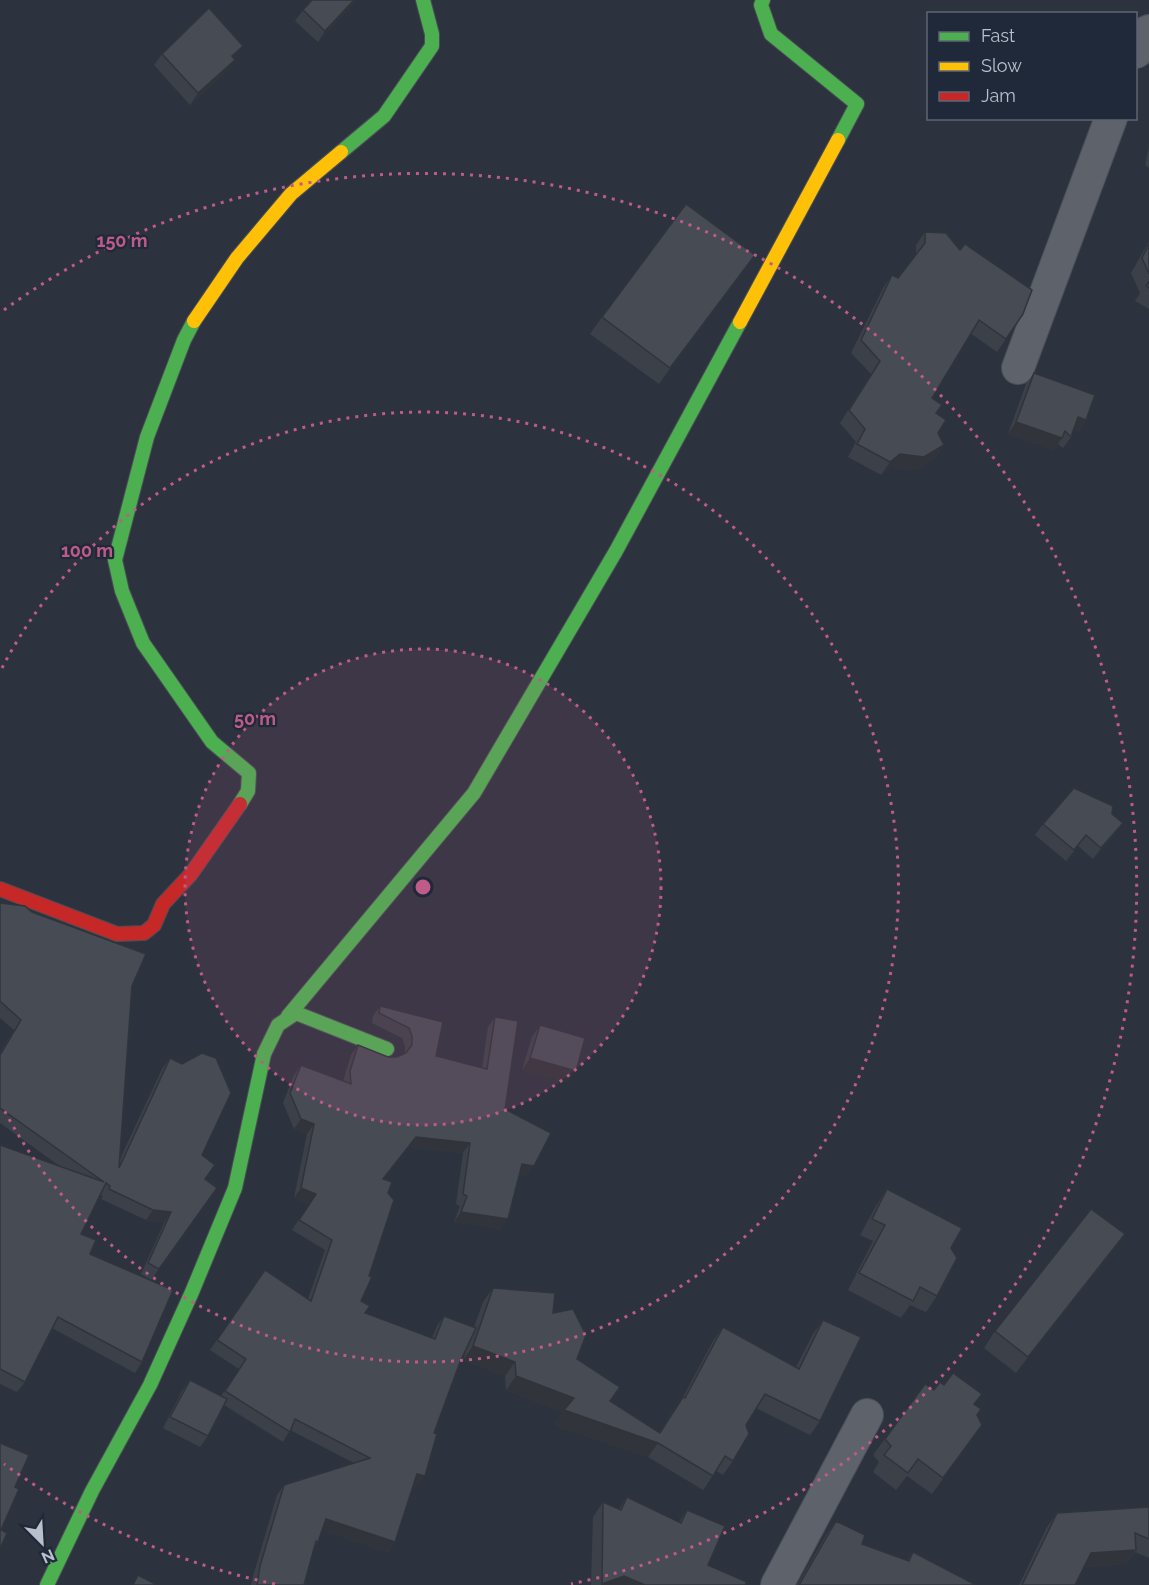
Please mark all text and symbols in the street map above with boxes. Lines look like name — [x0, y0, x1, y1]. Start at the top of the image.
legend — [927, 12, 1137, 120]
text: Fast — [981, 25, 1015, 46]
text: Slow — [981, 55, 1022, 76]
text: Jam — [981, 85, 1016, 106]
text: 150 m — [97, 230, 148, 251]
text: 100 m — [61, 540, 113, 561]
text: 50 m — [234, 708, 276, 729]
centre of rings — [413, 877, 433, 897]
north arrow — [12, 1513, 72, 1573]
text: N — [38, 1545, 57, 1567]

